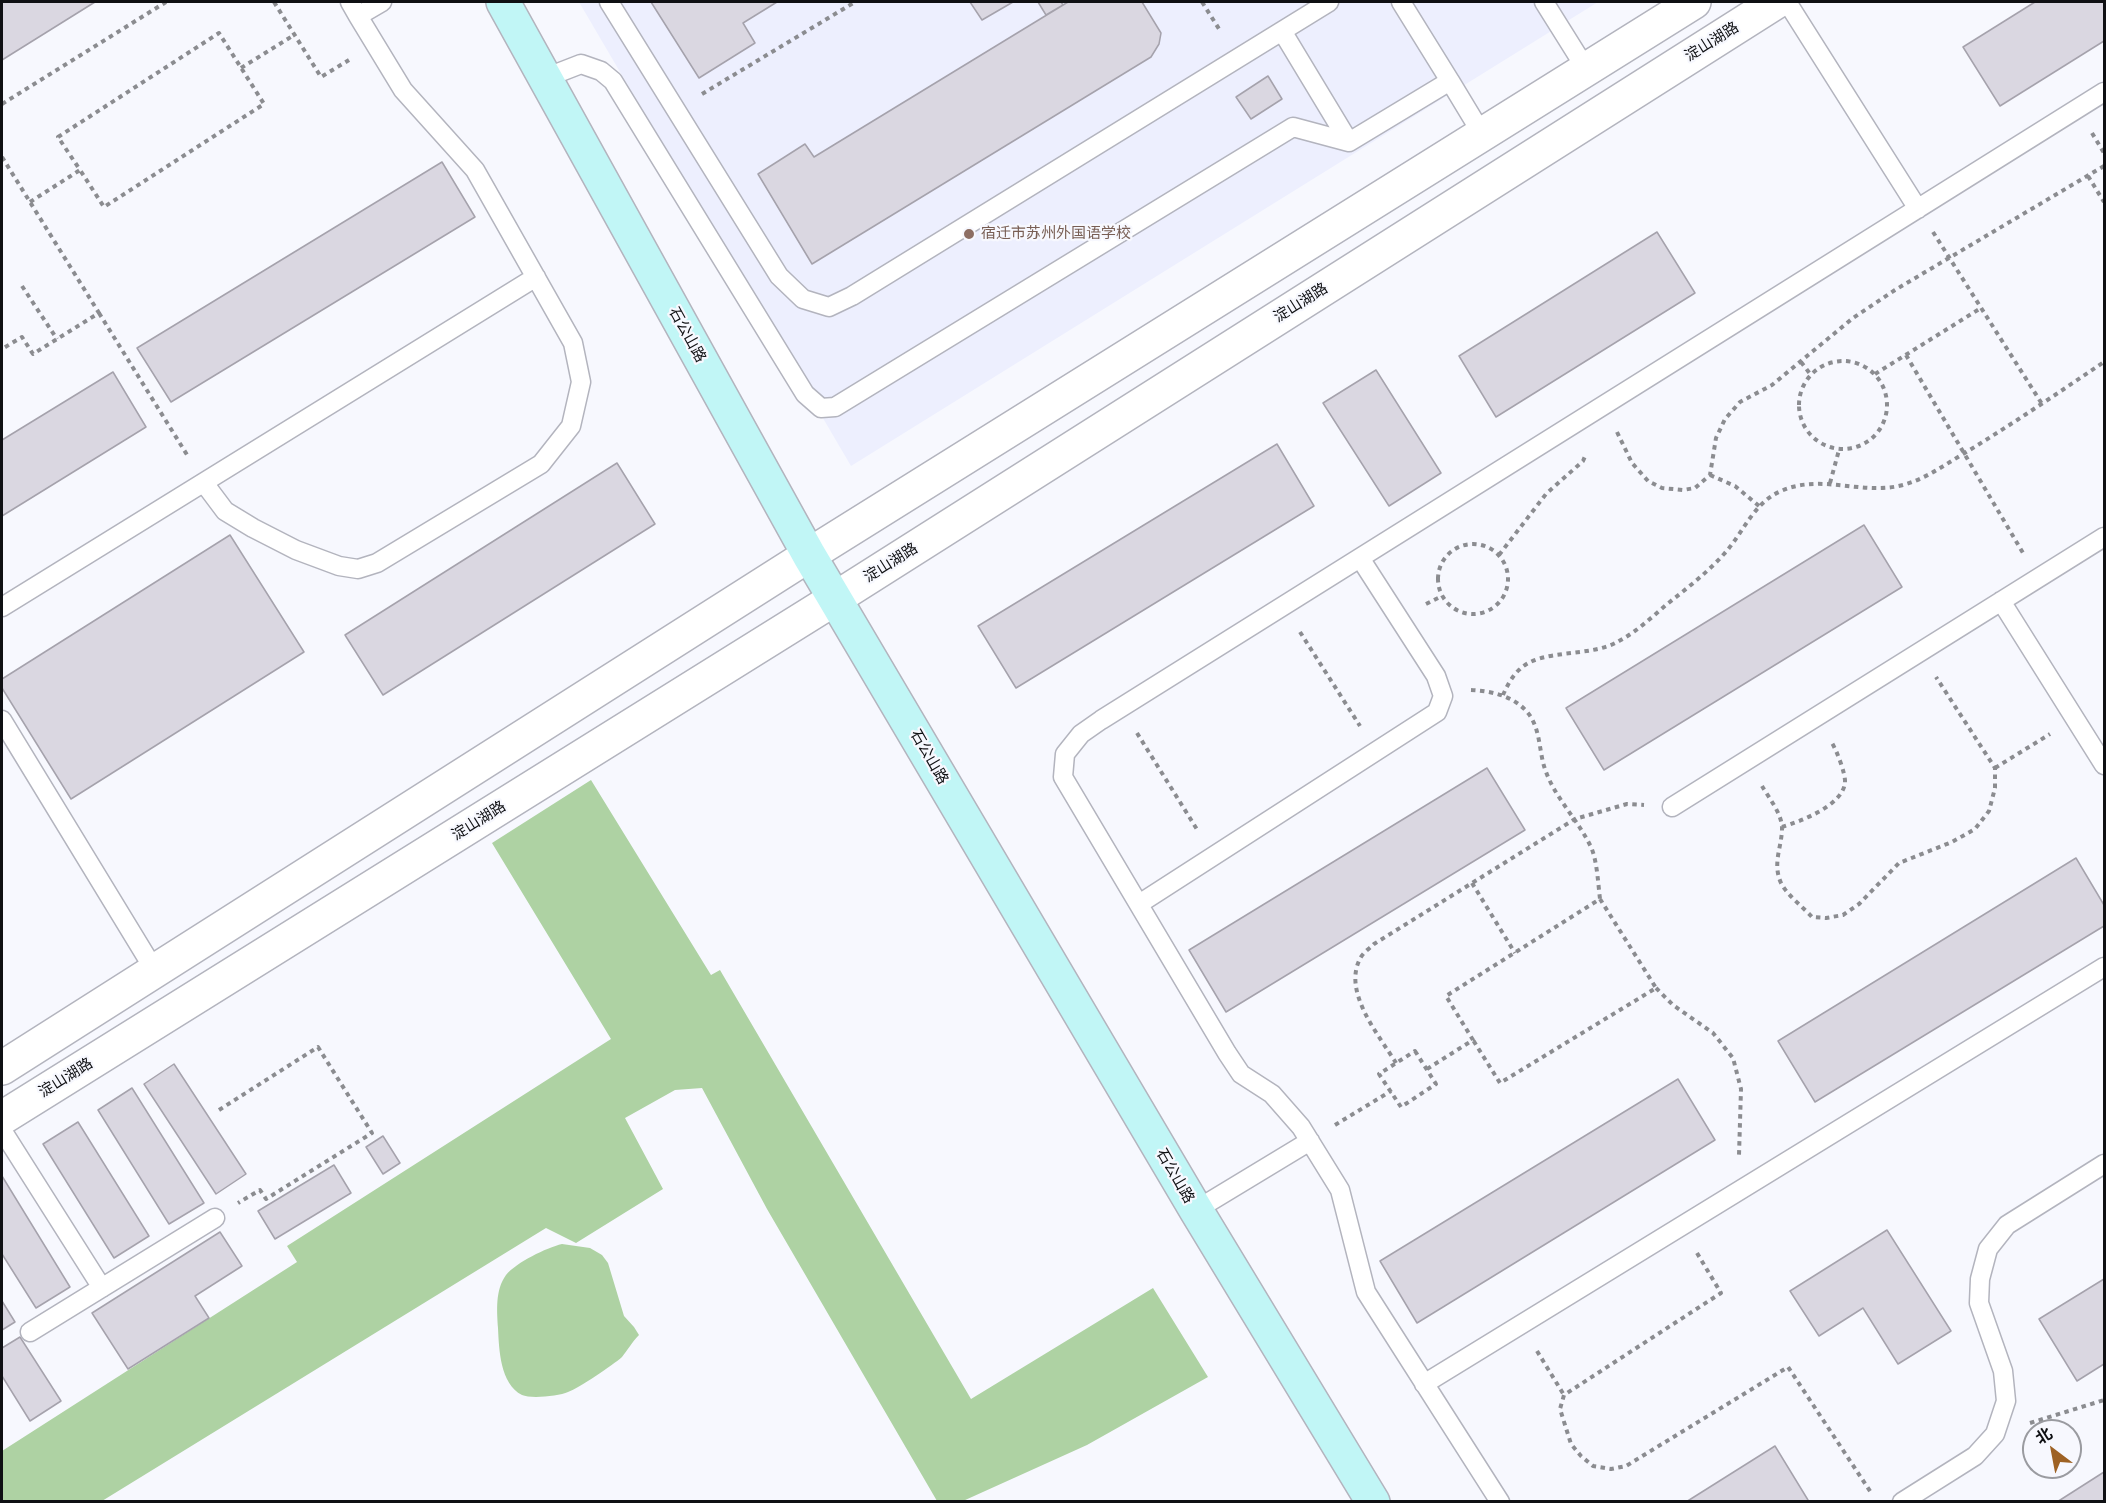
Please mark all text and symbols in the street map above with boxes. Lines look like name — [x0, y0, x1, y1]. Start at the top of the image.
street label: 淀山湖路 — [1682, 18, 1742, 66]
place label: 宿迁市苏州外国语学校 — [981, 225, 1131, 243]
marker: 宿迁市苏州外国语学校 — [962, 227, 976, 241]
street label: 淀山湖路 — [1271, 279, 1331, 327]
street label: 石公山路 — [665, 304, 709, 366]
street label: 淀山湖路 — [861, 539, 921, 587]
street label: 石公山路 — [906, 727, 952, 787]
street label: 淀山湖路 — [449, 797, 509, 845]
street label: 淀山湖路 — [36, 1054, 96, 1102]
street label: 石公山路 — [1152, 1146, 1198, 1206]
north arrow — [2022, 1419, 2082, 1479]
text: 北 — [2031, 1423, 2056, 1448]

